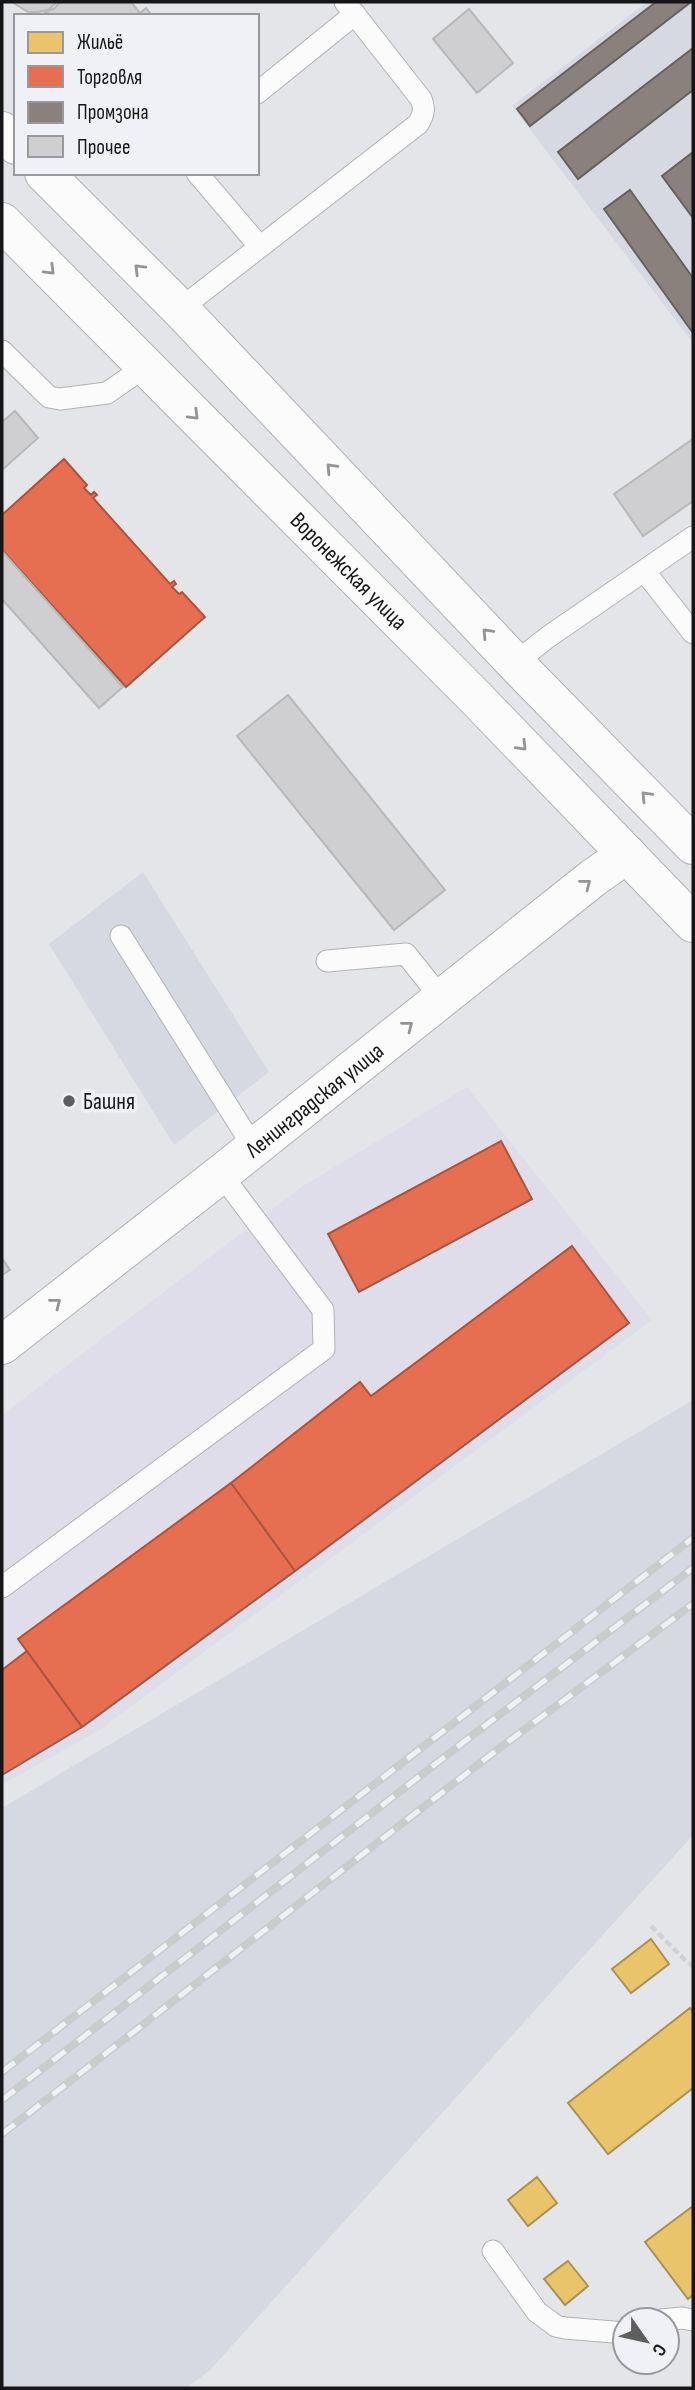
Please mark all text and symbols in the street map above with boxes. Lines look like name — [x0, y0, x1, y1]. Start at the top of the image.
legend — [14, 14, 259, 175]
text: Жильё — [77, 30, 123, 55]
text: Торговля — [77, 65, 142, 90]
text: Промзона — [77, 100, 148, 125]
text: Прочее — [77, 135, 130, 160]
one-way arrow — [42, 262, 54, 274]
one-way arrow — [135, 264, 148, 277]
one-way arrow — [186, 406, 199, 419]
one-way arrow — [326, 463, 339, 476]
street label: Воронежская улица — [284, 507, 413, 636]
one-way arrow — [483, 628, 496, 641]
one-way arrow — [514, 737, 527, 750]
one-way arrow — [641, 792, 654, 805]
one-way arrow — [578, 880, 591, 893]
one-way arrow — [400, 1022, 413, 1034]
street label: Ленинградская улица — [239, 1037, 390, 1165]
place label: Башня — [83, 1088, 135, 1116]
marker: Башня — [61, 1093, 77, 1109]
one-way arrow — [48, 1298, 60, 1311]
north arrow — [611, 2306, 681, 2376]
text: С — [646, 2339, 671, 2360]

